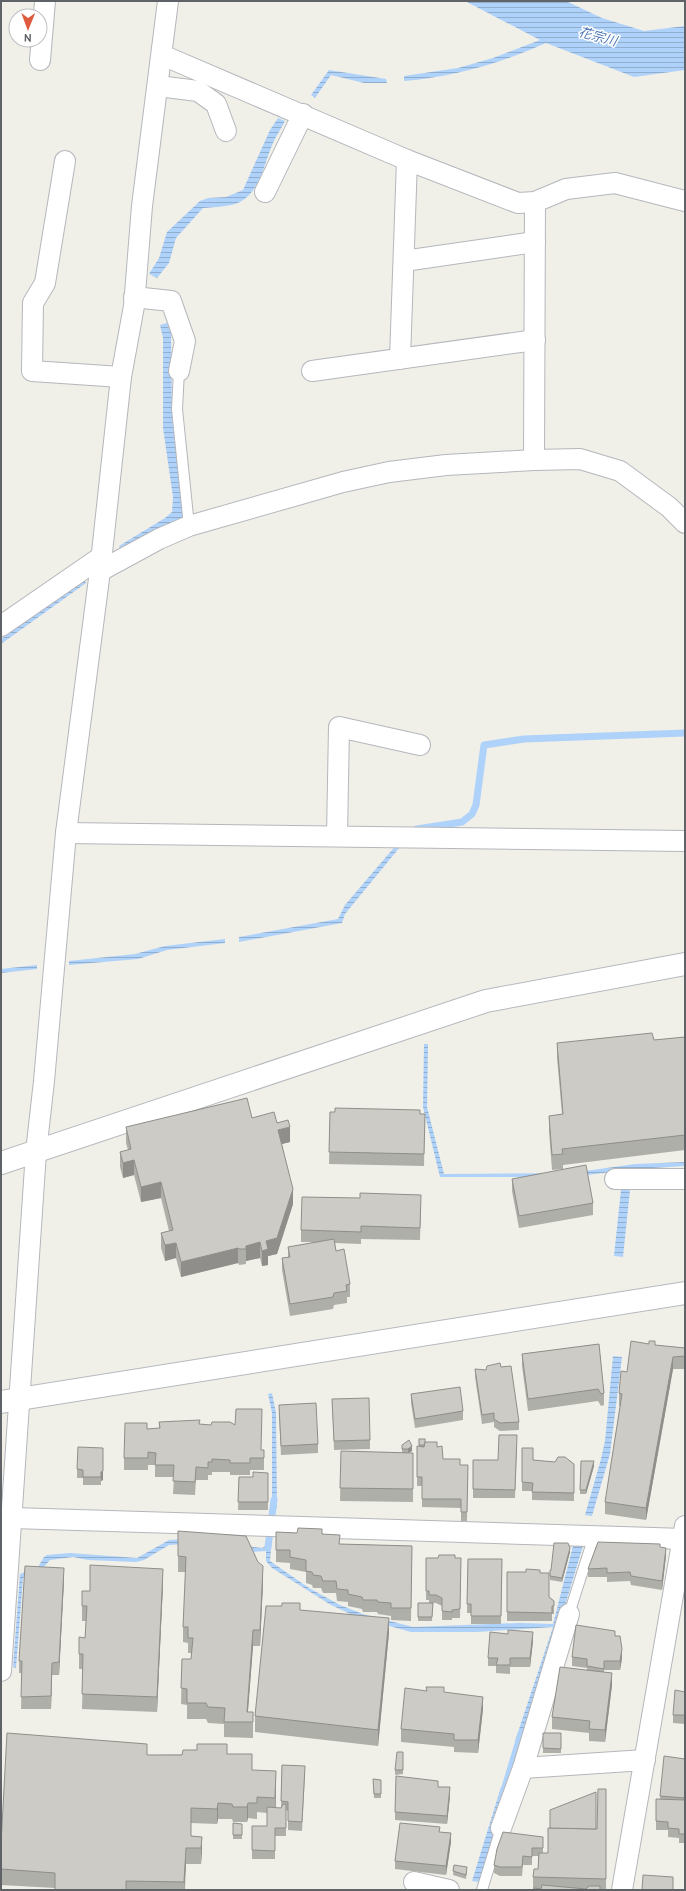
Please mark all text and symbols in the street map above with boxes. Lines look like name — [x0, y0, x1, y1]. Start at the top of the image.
north arrow — [8, 8, 48, 48]
water label: 花宗川 — [577, 23, 621, 49]
text: N — [24, 31, 32, 45]

